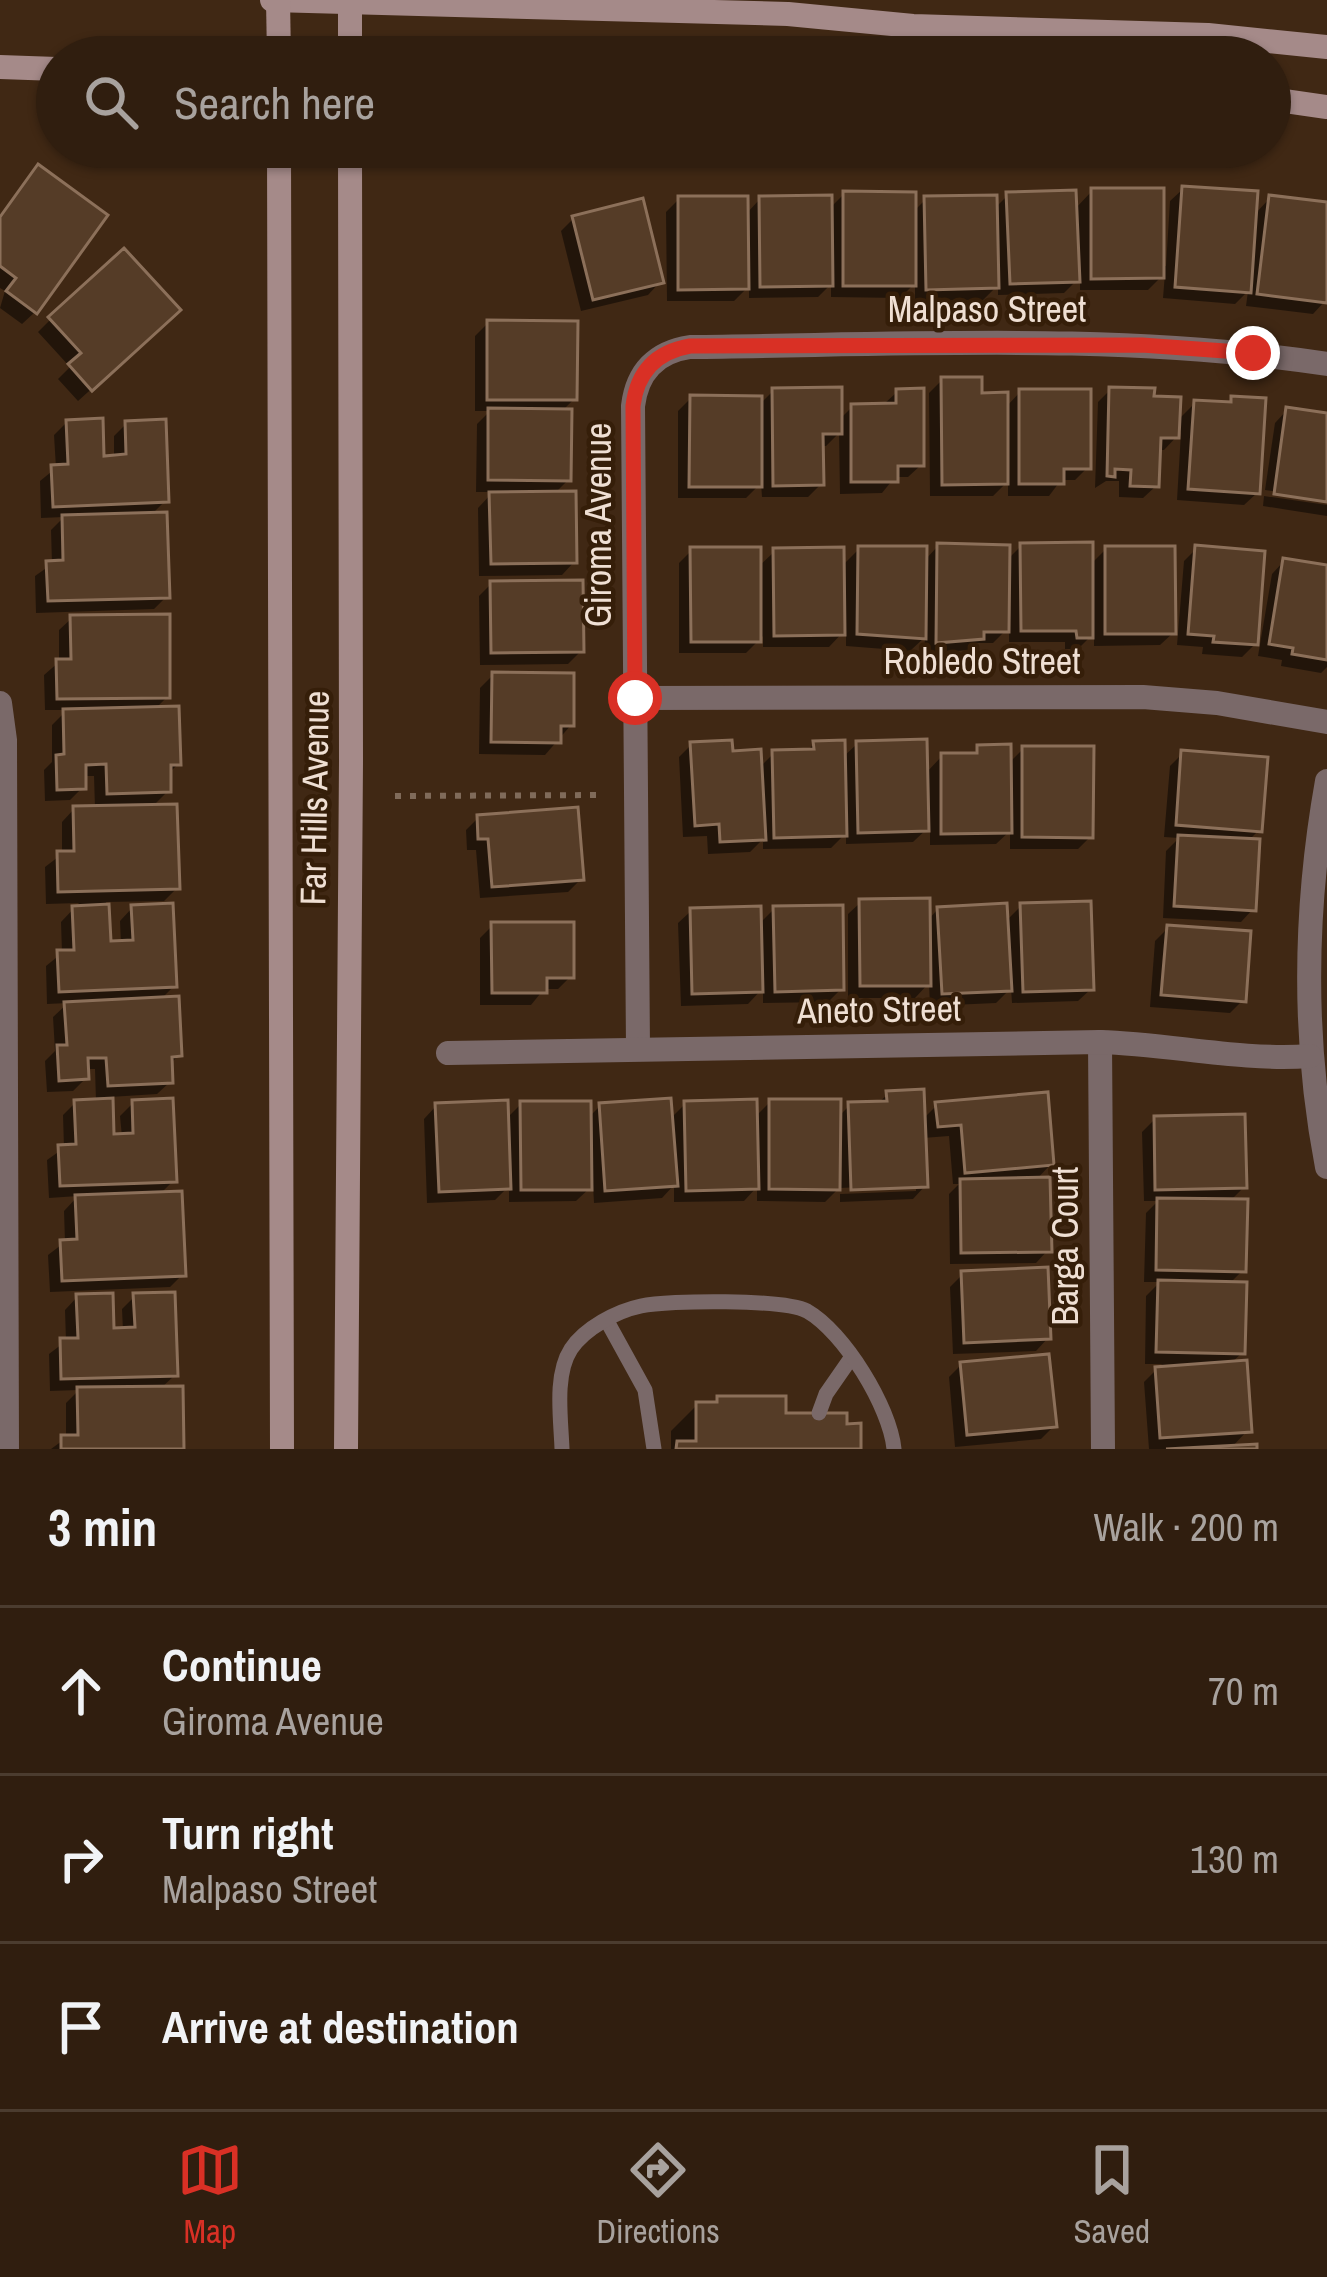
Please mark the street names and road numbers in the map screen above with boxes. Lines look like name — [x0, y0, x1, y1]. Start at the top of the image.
street label: Malpaso Street — [888, 285, 1086, 333]
street label: Giroma Avenue — [574, 423, 622, 627]
street label: Robledo Street — [884, 637, 1080, 685]
street label: Far Hills Avenue — [288, 690, 340, 906]
street label: Aneto Street — [796, 984, 961, 1034]
street label: Barga Court — [1041, 1166, 1089, 1326]

